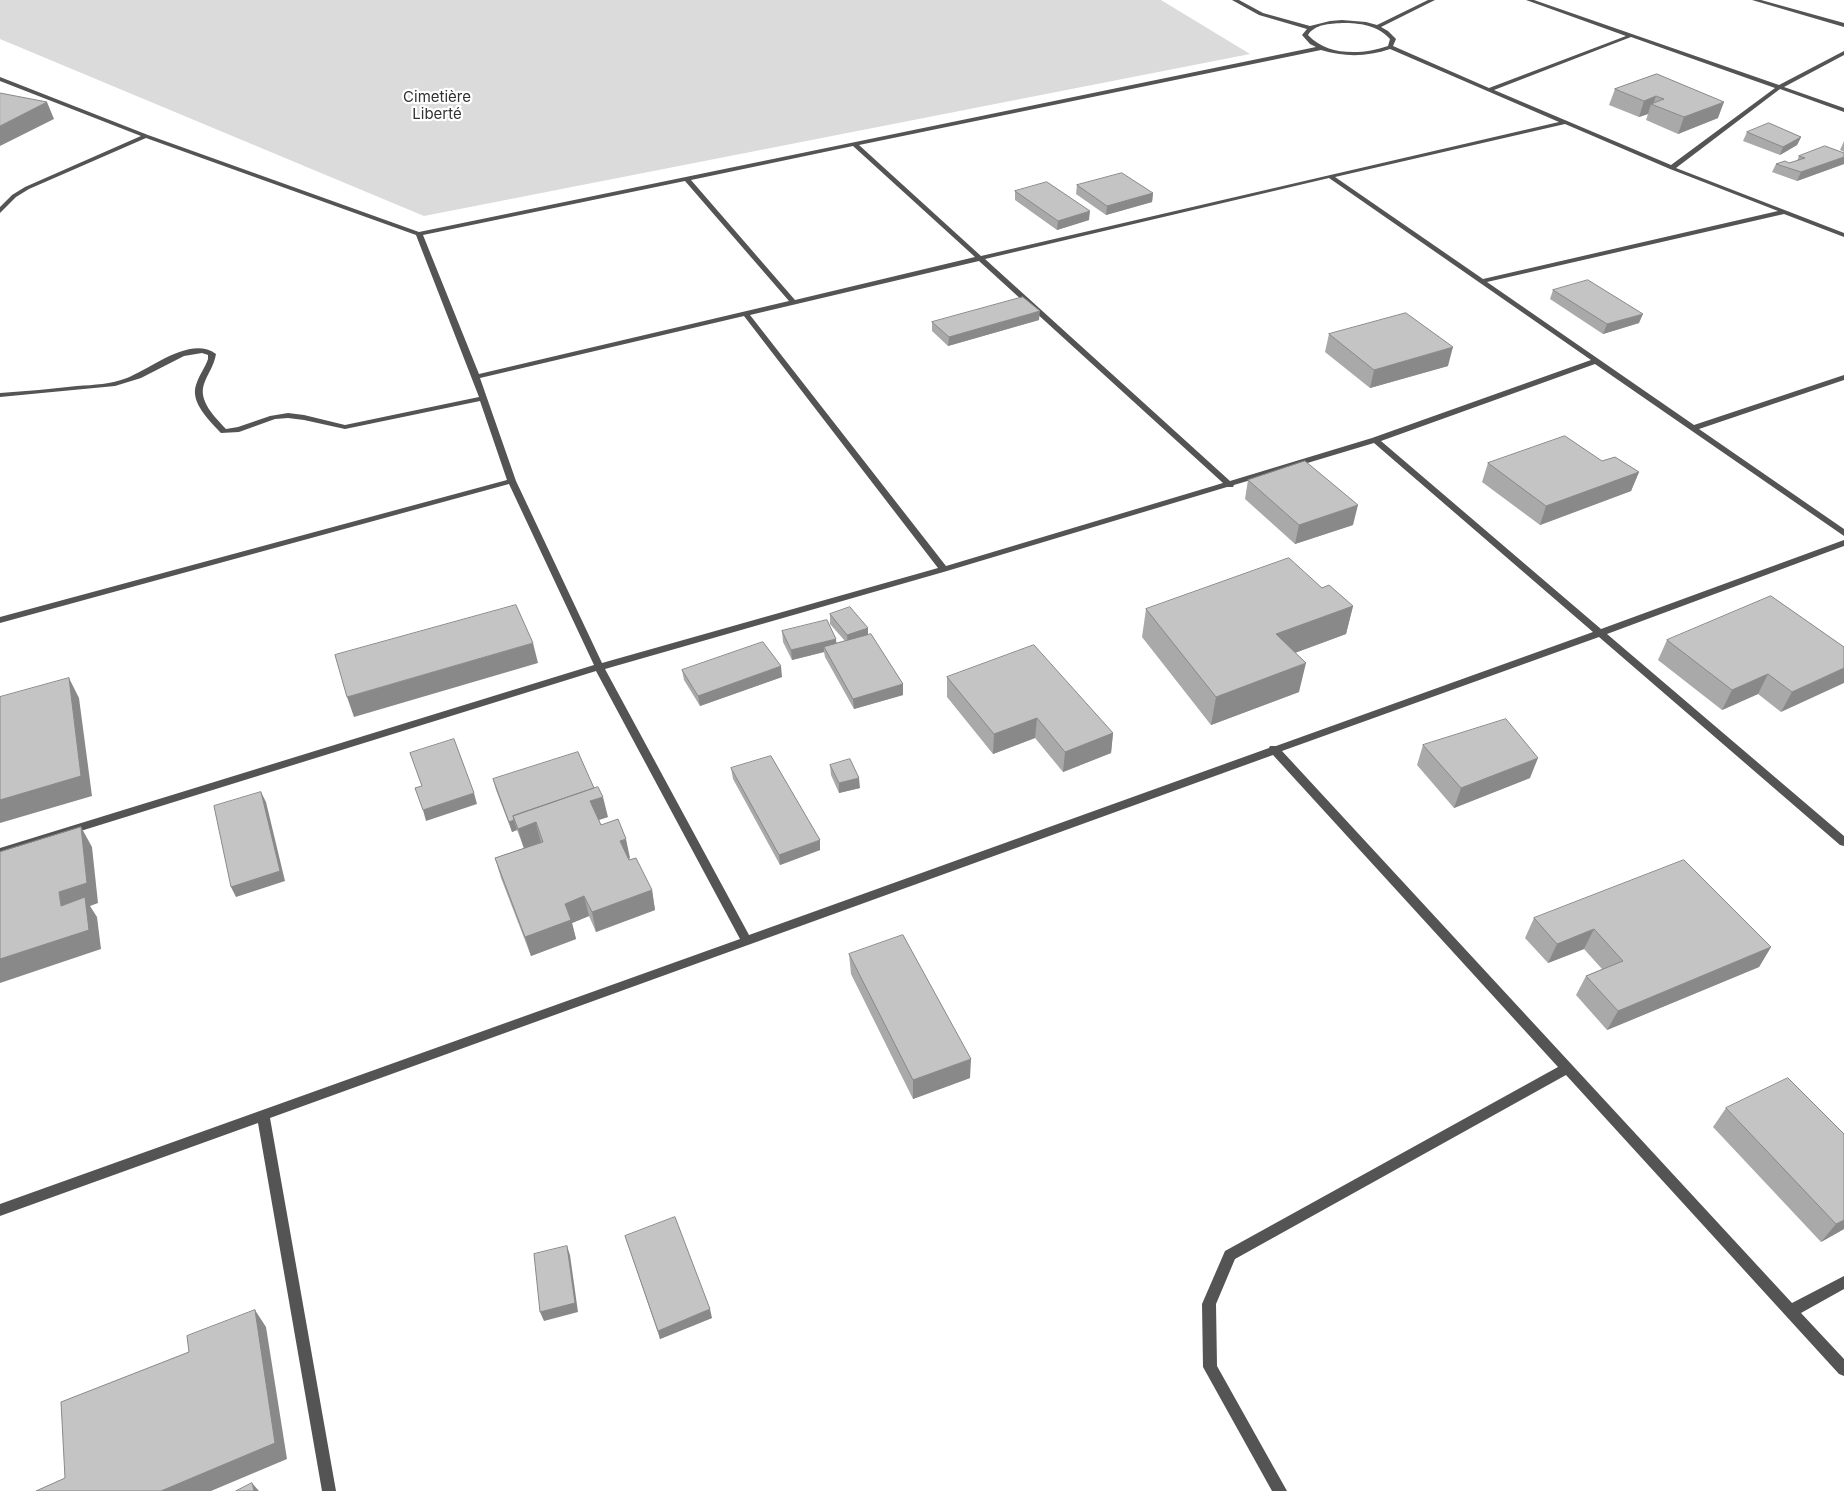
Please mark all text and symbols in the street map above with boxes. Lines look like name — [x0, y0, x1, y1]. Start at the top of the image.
park label: Cimetière Liberté — [403, 88, 471, 123]

